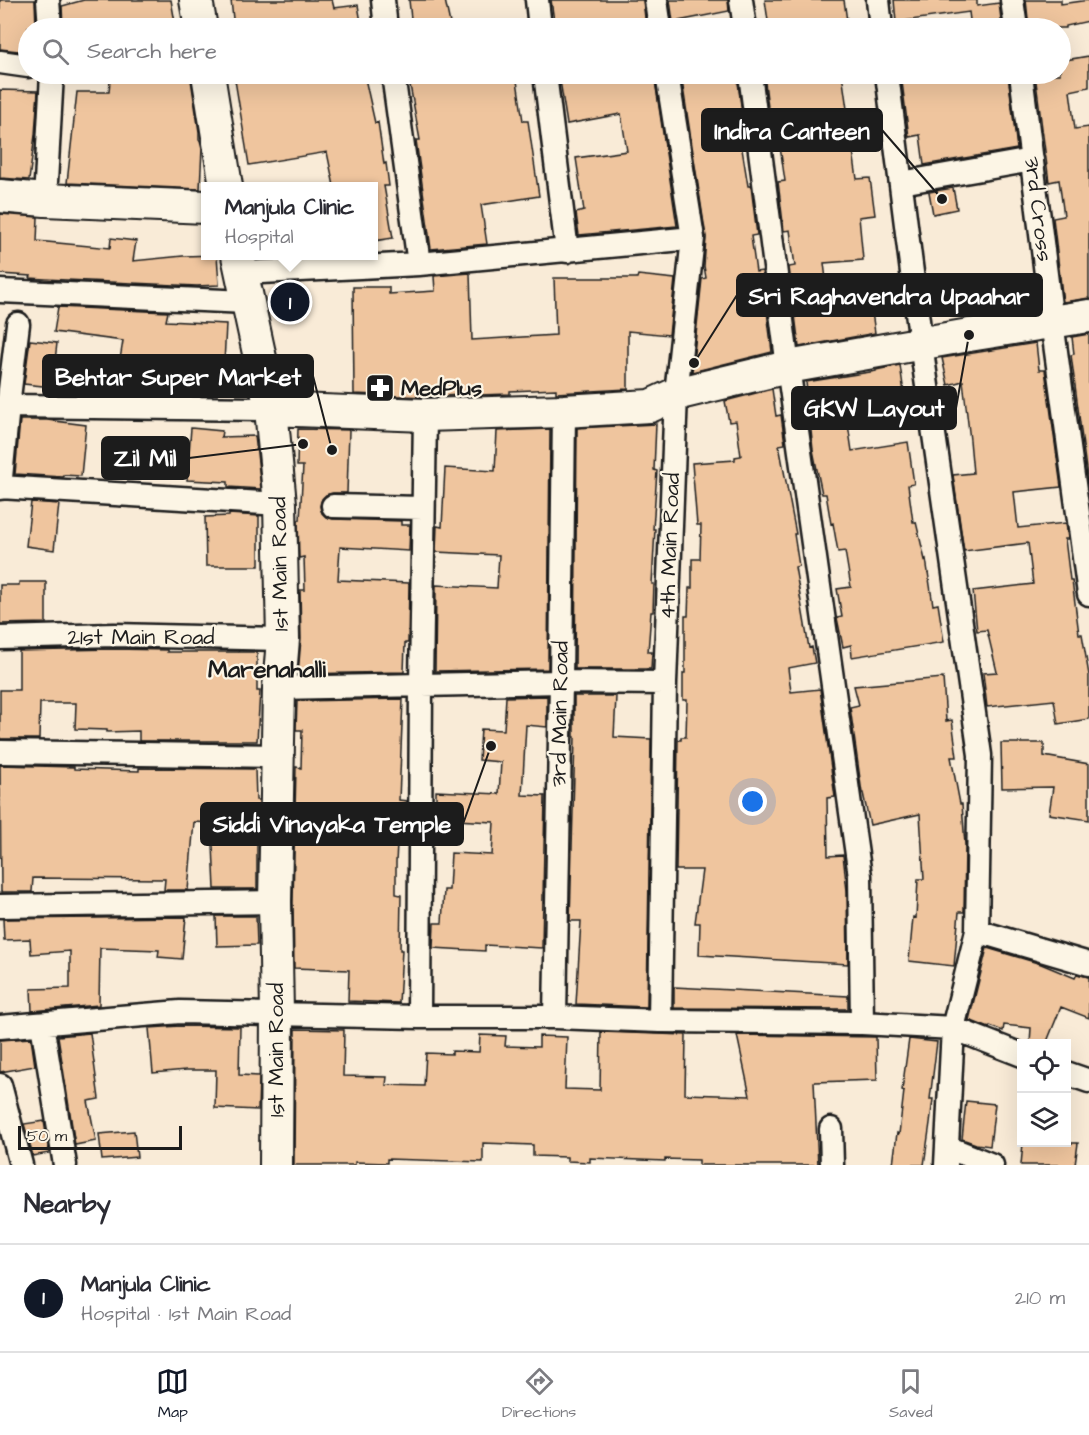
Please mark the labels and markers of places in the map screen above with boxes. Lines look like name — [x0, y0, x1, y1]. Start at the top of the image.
callout: Indira Canteen — [702, 109, 882, 151]
callout: Sri Raghavendra Upaahar — [737, 274, 1042, 316]
pin: 1 — [270, 280, 310, 324]
callout: Behtar Super Market — [43, 355, 313, 397]
pharmacy icon: MedPlus — [364, 372, 396, 404]
place label: MedPlus — [401, 373, 482, 404]
callout: GKW Layout — [792, 387, 956, 429]
callout: Zil Mil — [102, 437, 189, 479]
callout: Siddi Vinayaka Temple — [201, 803, 463, 845]

